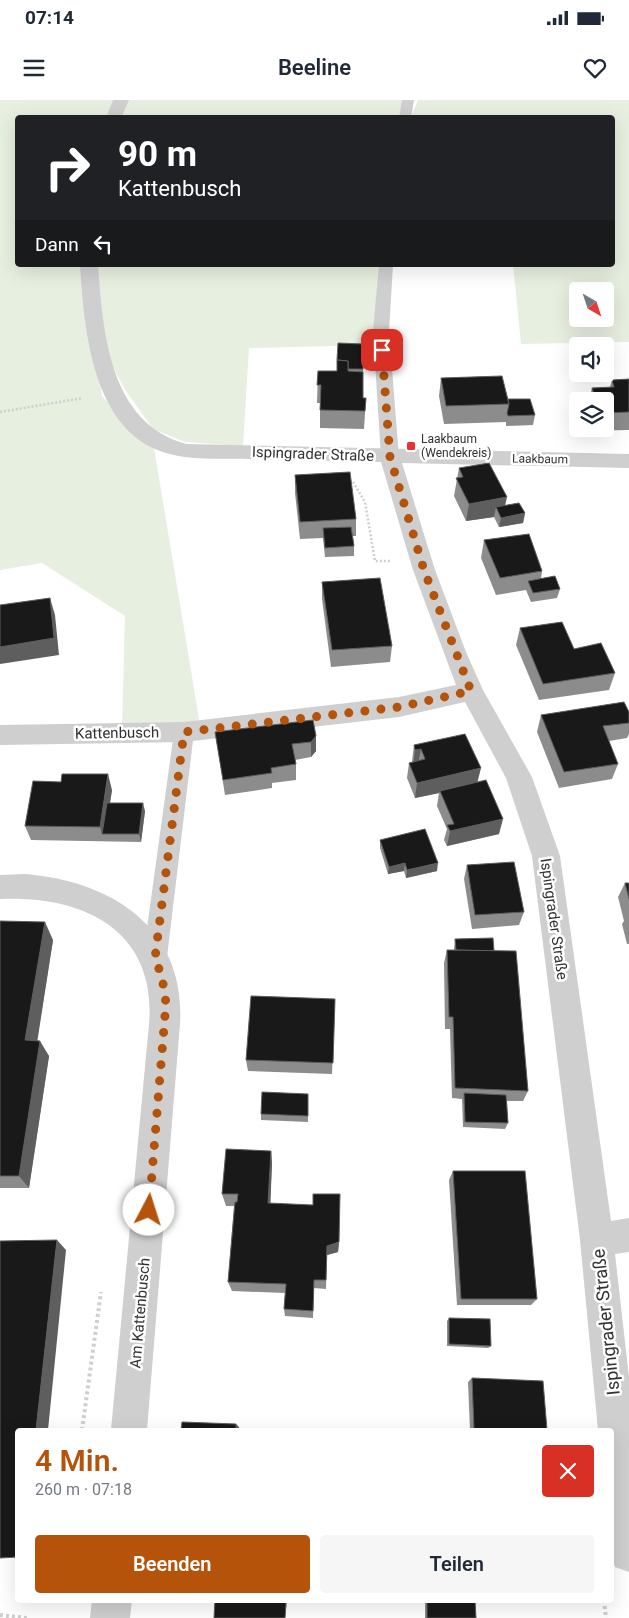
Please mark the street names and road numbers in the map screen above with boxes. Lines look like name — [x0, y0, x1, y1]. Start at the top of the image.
street label: Ispingrader Straße — [252, 443, 375, 465]
street label: Laakbaum — [512, 452, 568, 466]
street label: Kattenbusch — [75, 723, 159, 743]
street label: Ispingrader Straße — [537, 857, 571, 981]
street label: Ispingrader Straße — [587, 1248, 624, 1396]
street label: Am Kattenbusch — [126, 1257, 154, 1369]

